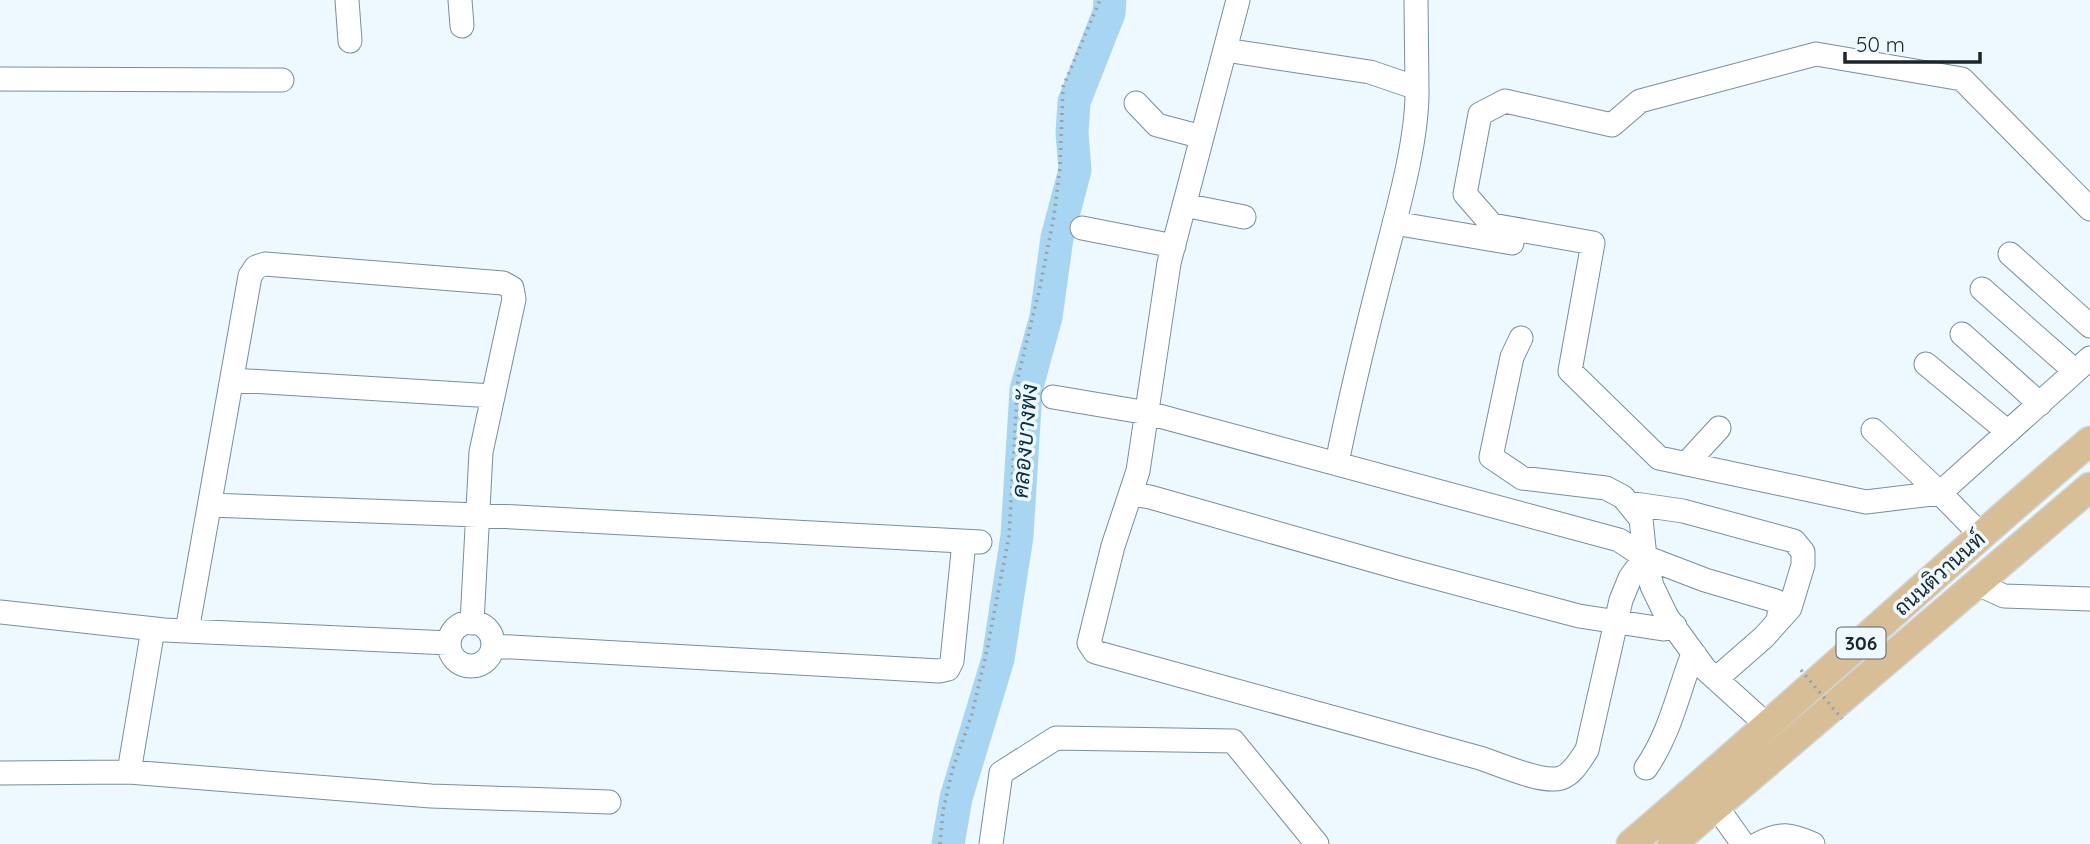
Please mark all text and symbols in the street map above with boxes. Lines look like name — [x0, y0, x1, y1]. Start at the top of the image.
scale bar — [1845, 21, 1980, 65]
text: 50 m — [1856, 31, 1905, 57]
water label: คลองบางพัง — [1005, 383, 1043, 499]
street label: ถนนติวานนท์ — [1888, 525, 1990, 621]
road number: 306 — [1836, 628, 1885, 658]

